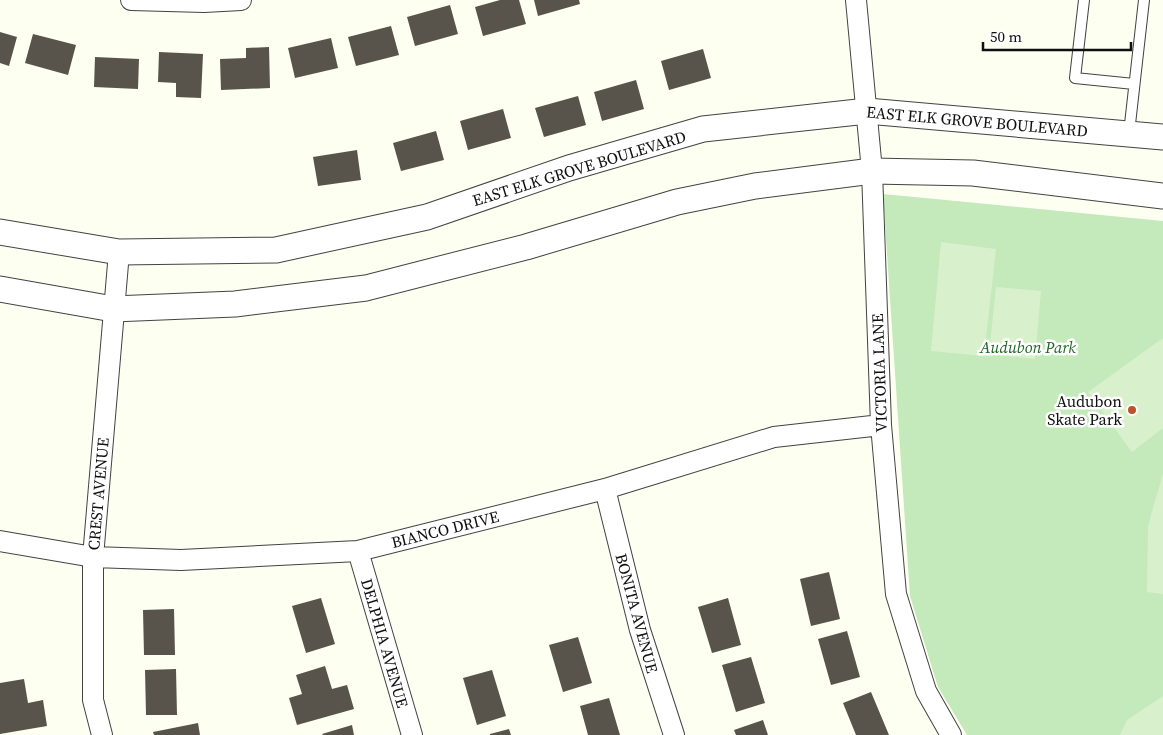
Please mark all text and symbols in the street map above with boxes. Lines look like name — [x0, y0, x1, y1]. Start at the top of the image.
scale bar — [983, 20, 1130, 52]
text: 50 m — [990, 26, 1022, 47]
street label: EAST ELK GROVE BOULEVARD — [865, 100, 1089, 142]
street label: EAST ELK GROVE BOULEVARD — [469, 125, 689, 211]
street label: VICTORIA LANE — [866, 313, 892, 433]
park label: Audubon Park — [979, 336, 1076, 358]
place label: Audubon Skate Park — [1047, 390, 1122, 430]
marker: Audubon Skate Park — [1126, 404, 1138, 416]
street label: CREST AVENUE — [82, 436, 114, 551]
street label: BIANCO DRIVE — [389, 505, 502, 553]
street label: BONITA AVENUE — [610, 551, 664, 676]
street label: DELPHIA AVENUE — [356, 576, 414, 711]

